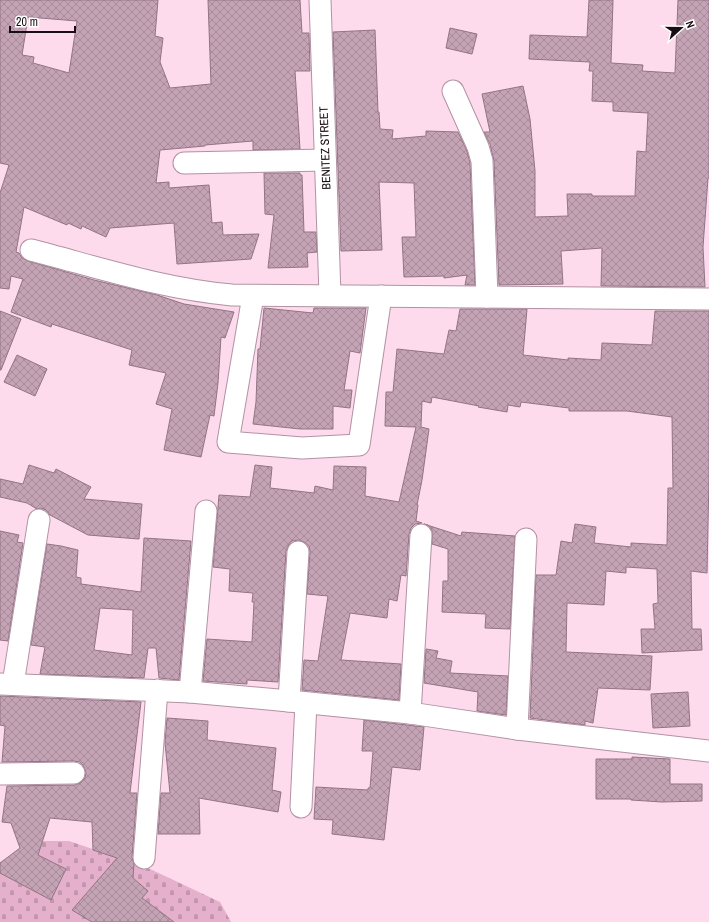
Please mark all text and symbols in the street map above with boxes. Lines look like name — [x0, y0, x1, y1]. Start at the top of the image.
scale bar — [10, 8, 75, 34]
north arrow — [661, 8, 701, 48]
text: 20 m — [16, 14, 38, 30]
text: N — [683, 19, 698, 30]
street label: BENITEZ STREET — [316, 106, 334, 190]

